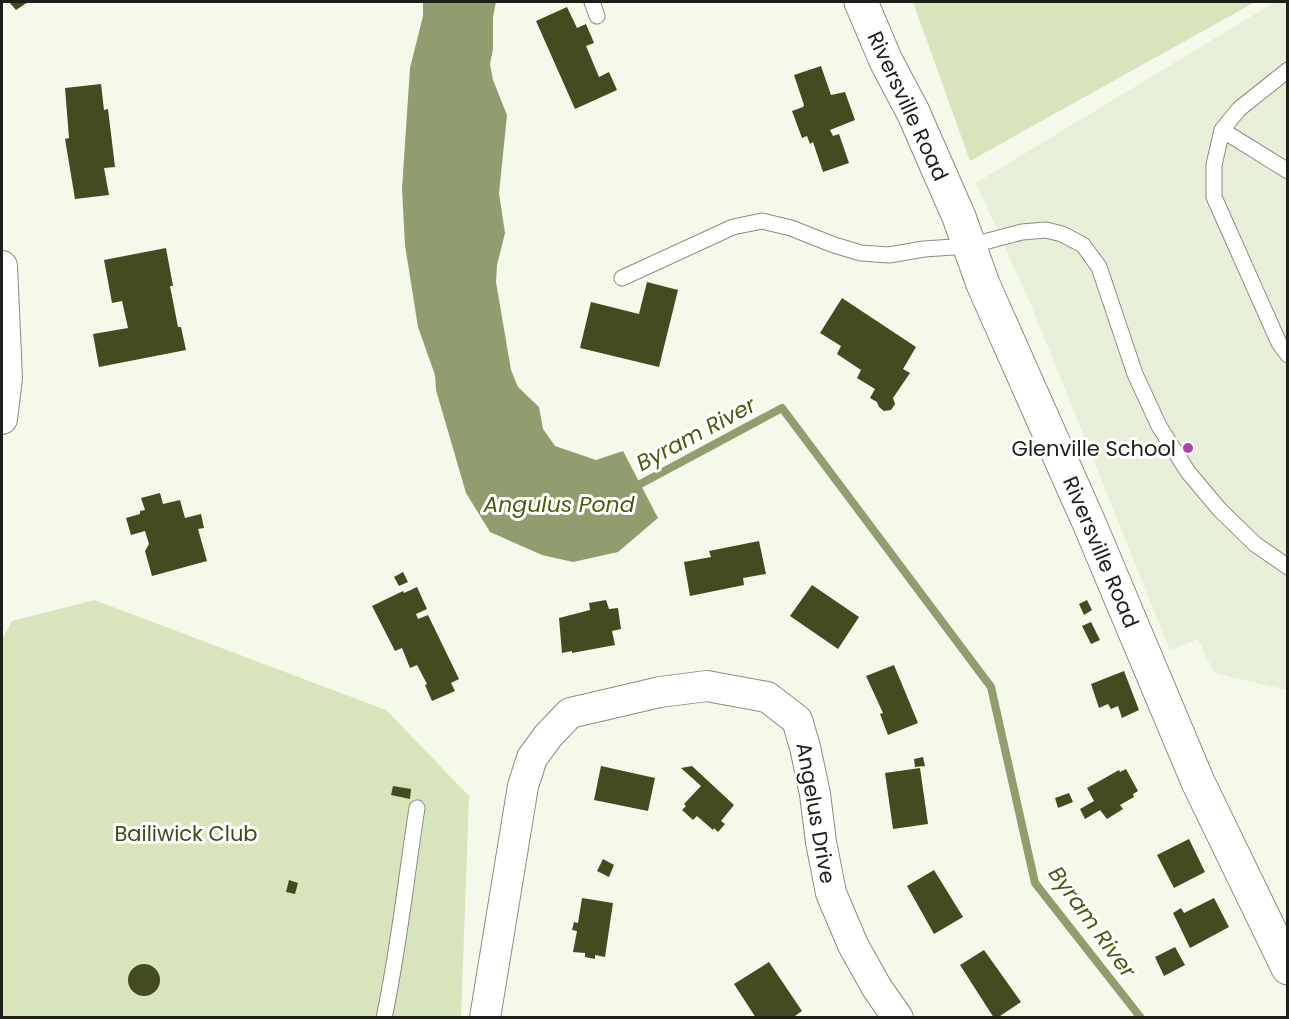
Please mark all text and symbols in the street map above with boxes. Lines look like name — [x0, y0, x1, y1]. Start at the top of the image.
street label: Riversville Road — [861, 26, 955, 186]
water label: Byram River — [631, 389, 762, 478]
place label: Glenville School — [1012, 434, 1176, 463]
marker: Glenville School — [1181, 441, 1195, 455]
street label: Riversville Road — [1056, 472, 1146, 632]
water label: Angulus Pond — [482, 489, 635, 520]
street label: Angelus Drive — [789, 740, 843, 886]
park label: Bailiwick Club — [114, 819, 258, 848]
water label: Byram River — [1041, 860, 1144, 985]

